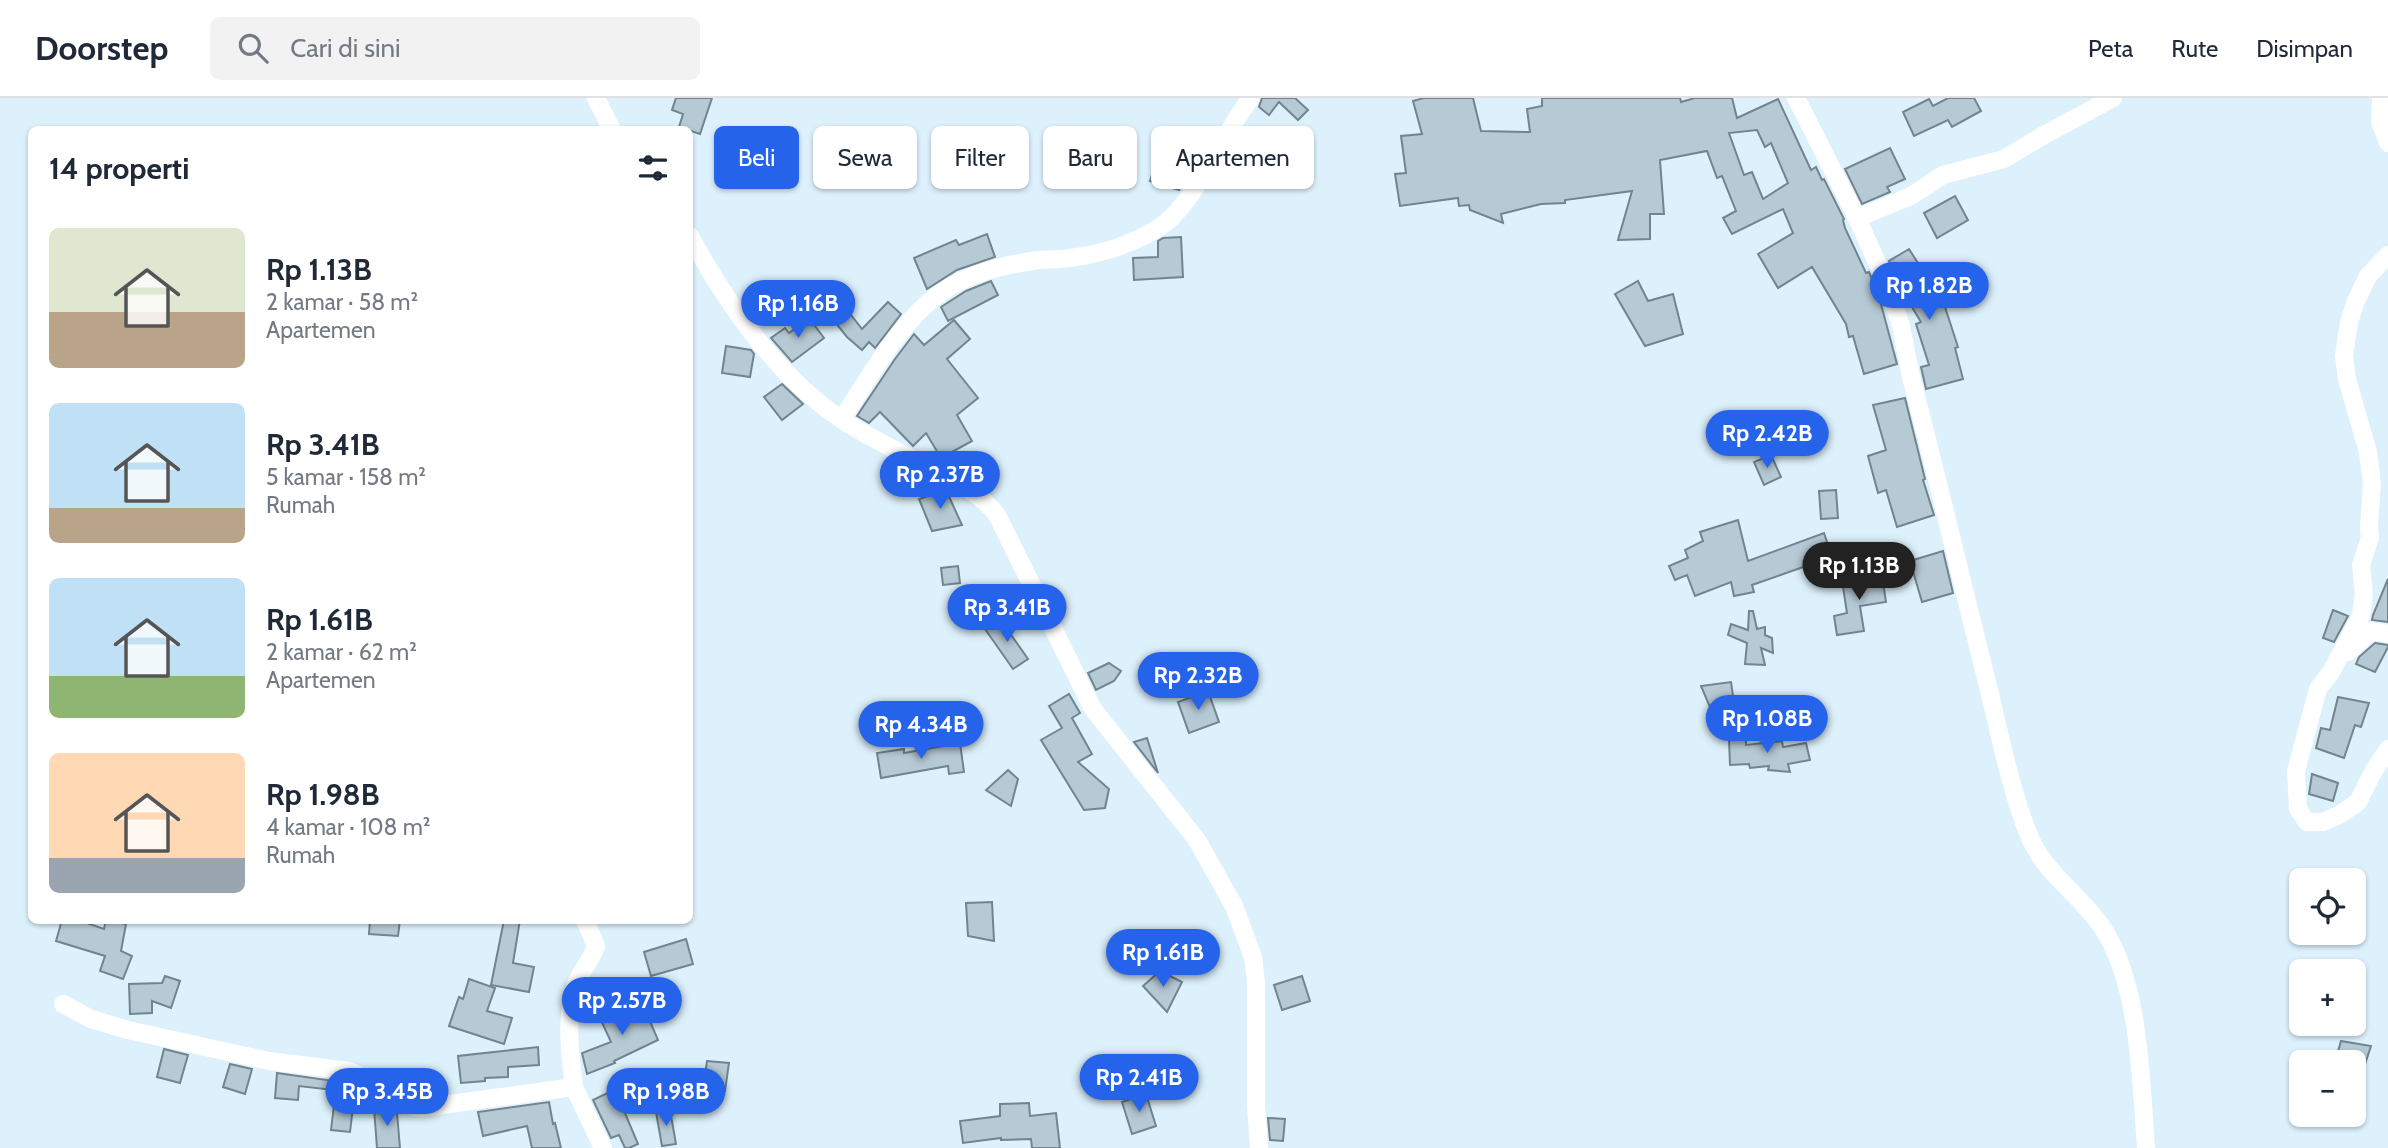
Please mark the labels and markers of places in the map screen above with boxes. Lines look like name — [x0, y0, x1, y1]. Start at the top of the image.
pin: Rp 1.82B — [1857, 262, 2001, 322]
pin: Rp 1.16B — [726, 280, 870, 340]
pin: Rp 2.42B — [1695, 410, 1839, 470]
pin: Rp 2.37B — [868, 452, 1012, 511]
pin: Rp 1.13B — [1787, 542, 1931, 602]
pin: Rp 3.41B — [935, 584, 1079, 644]
pin: Rp 2.32B — [1126, 652, 1270, 712]
pin: Rp 1.08B — [1695, 696, 1839, 755]
pin: Rp 4.34B — [849, 702, 993, 761]
pin: Rp 1.61B — [1091, 930, 1235, 989]
pin: Rp 2.57B — [550, 978, 694, 1037]
pin: Rp 2.41B — [1067, 1054, 1211, 1114]
pin: Rp 3.45B — [315, 1068, 459, 1128]
pin: Rp 1.98B — [594, 1068, 738, 1128]

